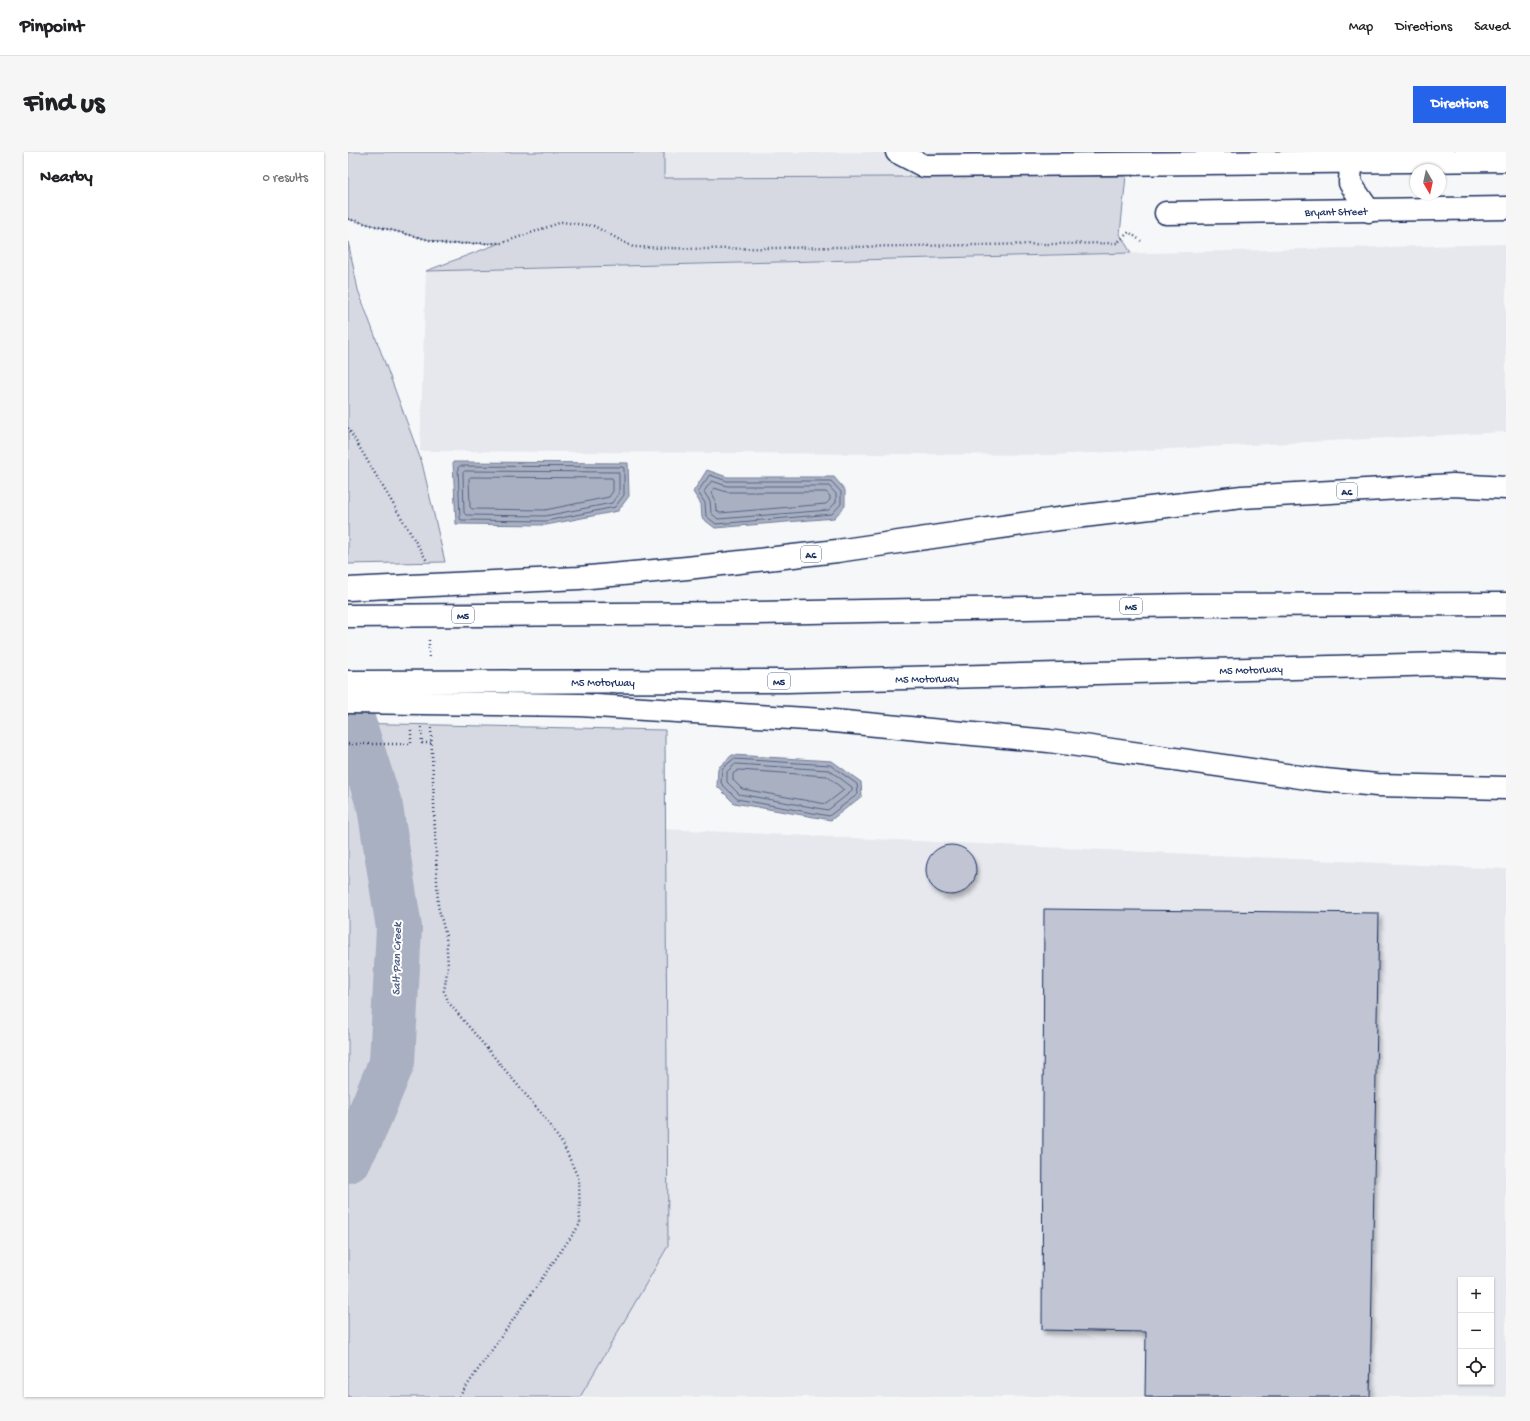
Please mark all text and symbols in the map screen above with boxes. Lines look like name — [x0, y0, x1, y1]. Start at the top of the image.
text: Pinpoint — [20, 16, 84, 39]
text: Map — [1349, 19, 1373, 36]
text: Directions — [1395, 19, 1452, 36]
text: Saved — [1474, 19, 1510, 36]
button: Directions — [1413, 86, 1506, 123]
text: Find us — [24, 88, 104, 121]
north arrow — [1410, 164, 1446, 200]
text: Nearby — [40, 168, 93, 188]
text: 0 results — [262, 171, 308, 186]
street label: Bryant Street — [1304, 206, 1369, 220]
road number: A6 — [1337, 483, 1357, 499]
road number: A6 — [801, 546, 821, 562]
road number: M5 — [1120, 598, 1142, 614]
road number: M5 — [452, 607, 474, 623]
street label: M5 Motorway — [1219, 664, 1284, 678]
road number: M5 — [768, 673, 790, 689]
street label: M5 Motorway — [895, 673, 959, 687]
street label: M5 Motorway — [571, 678, 635, 690]
water label: Salt Pan Creek — [390, 921, 406, 996]
map controls — [1458, 1277, 1494, 1385]
button: + — [1458, 1277, 1494, 1313]
button: − — [1458, 1313, 1494, 1349]
button: locate — [1458, 1349, 1494, 1385]

